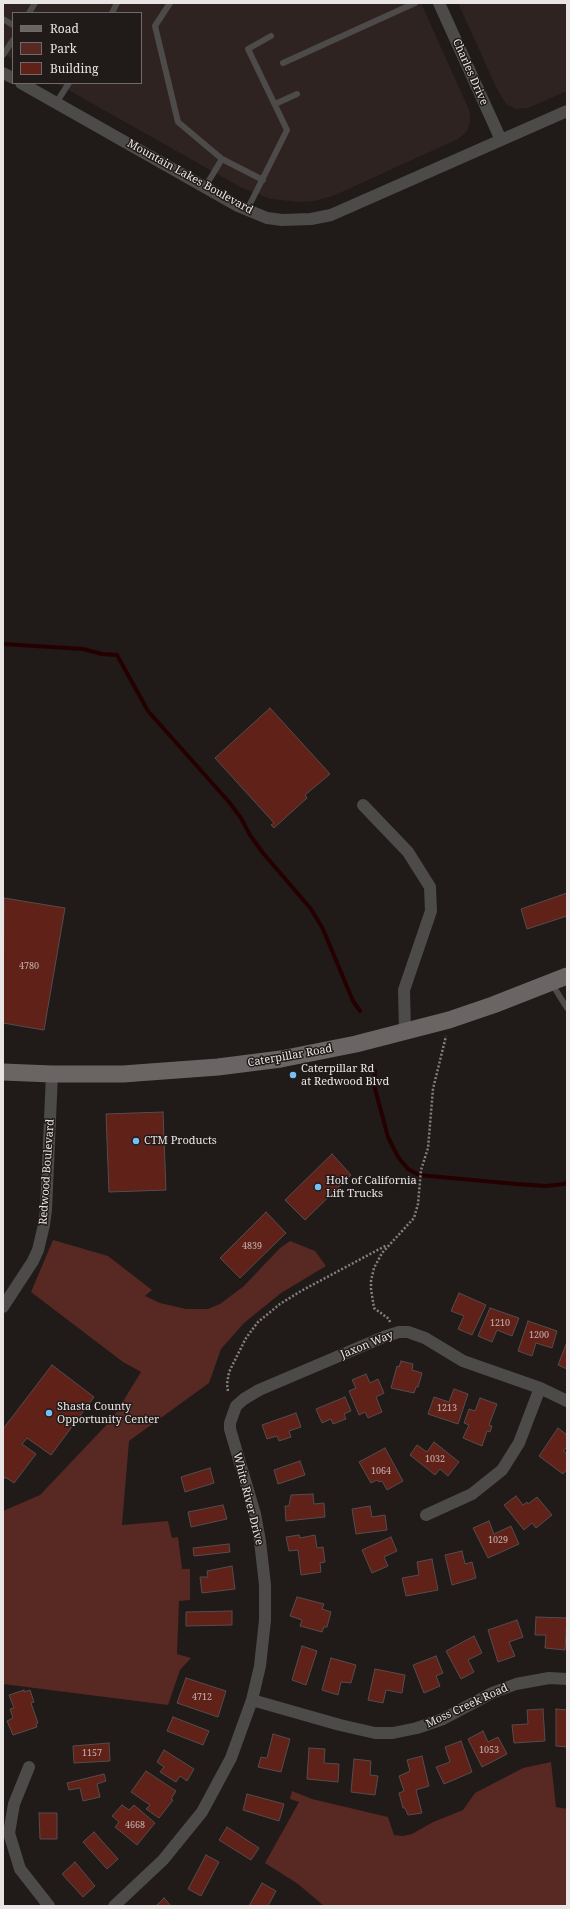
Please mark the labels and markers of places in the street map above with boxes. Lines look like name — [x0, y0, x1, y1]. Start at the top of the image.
place label: Caterpillar Rd at Redwood Blvd — [301, 1062, 389, 1088]
marker: Caterpillar Rd at Redwood Blvd — [288, 1070, 298, 1080]
place label: CTM Products — [144, 1134, 217, 1148]
marker: CTM Products — [131, 1136, 141, 1146]
place label: Holt of California Lift Trucks — [326, 1174, 417, 1200]
marker: Holt of California Lift Trucks — [313, 1182, 323, 1192]
place label: Shasta County Opportunity Center — [57, 1400, 159, 1426]
marker: Shasta County Opportunity Center — [44, 1408, 54, 1418]

